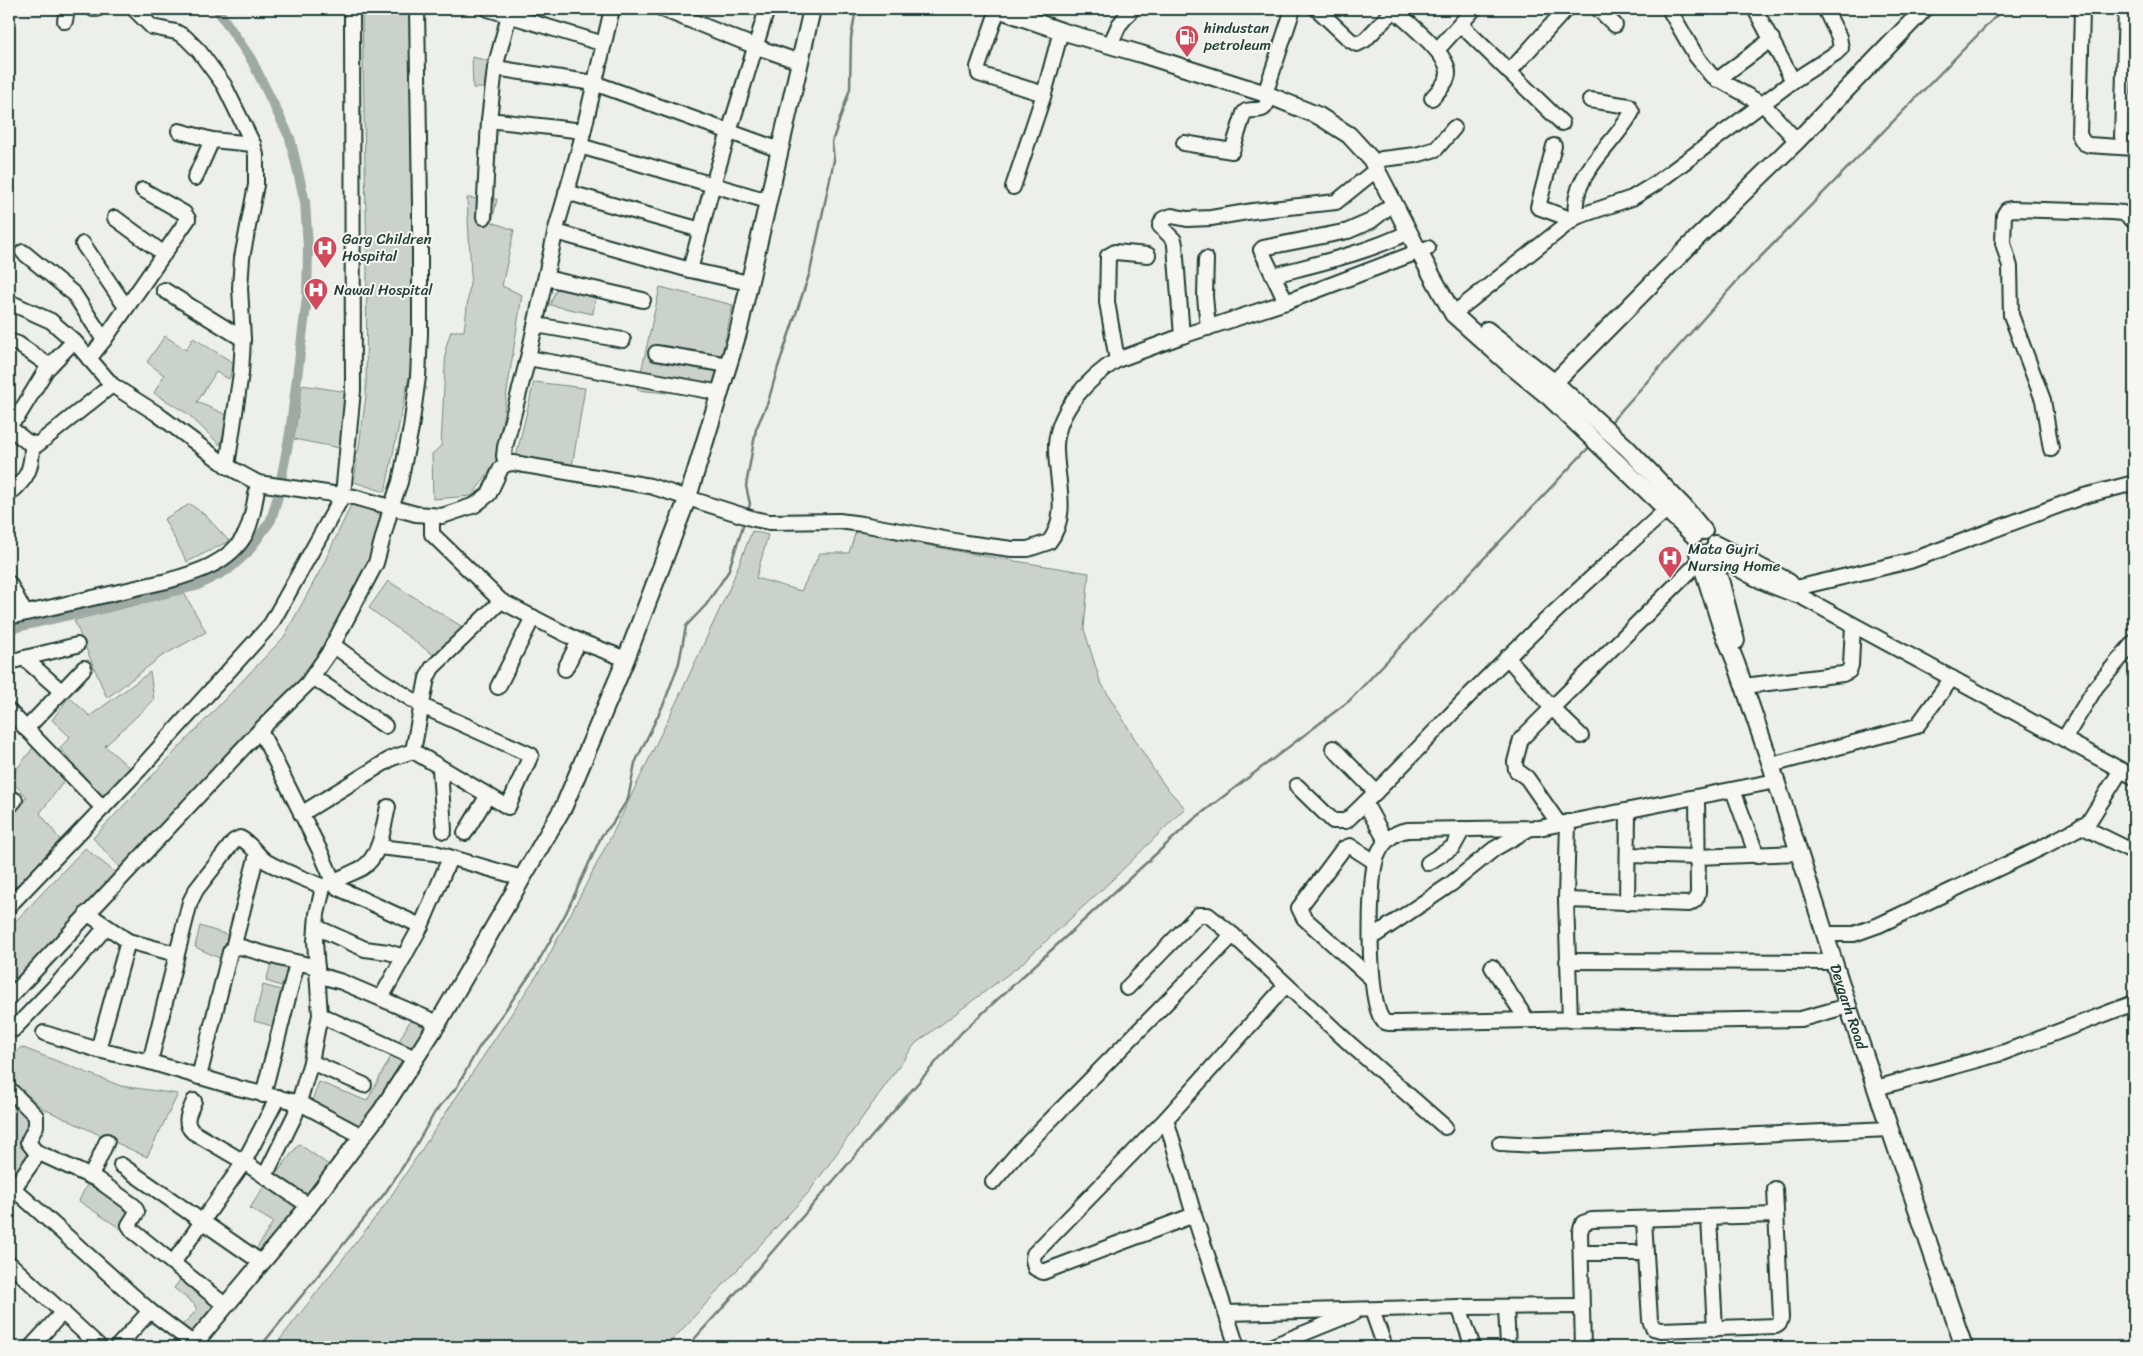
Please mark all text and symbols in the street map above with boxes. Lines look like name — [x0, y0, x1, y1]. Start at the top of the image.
place label: hindustan petroleum — [1203, 15, 1271, 58]
fuel station icon: hindustan petroleum — [1174, 24, 1200, 58]
place label: Garg Children Hospital — [342, 226, 432, 269]
hospital icon: Garg Children Hospital — [312, 235, 338, 269]
hospital icon: Nawal Hospital — [303, 277, 329, 311]
place label: Nawal Hospital — [334, 277, 433, 303]
place label: Mata Gujri Nursing Home — [1688, 536, 1781, 579]
hospital icon: Mata Gujri Nursing Home — [1657, 545, 1683, 579]
street label: Devgarh Road — [1822, 960, 1875, 1054]

